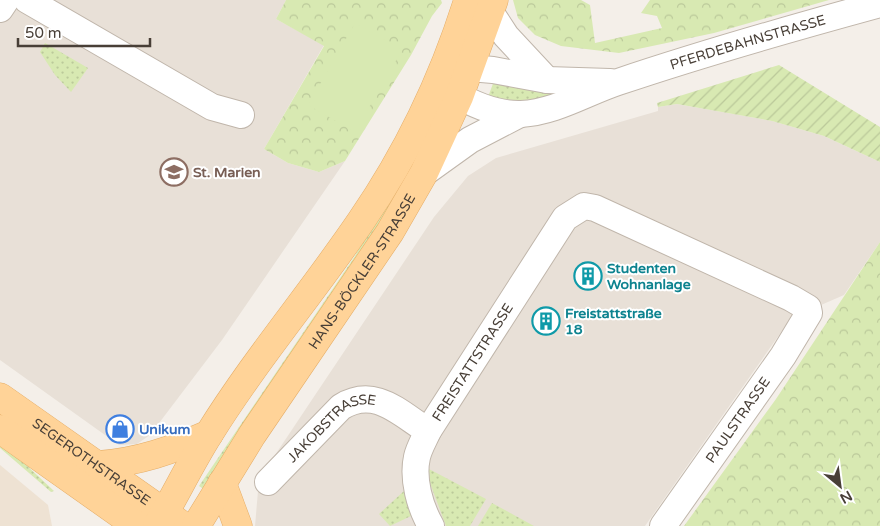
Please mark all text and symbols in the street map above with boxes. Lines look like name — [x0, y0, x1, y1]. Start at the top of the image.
street label: PFERDEBAHNSTRASSE — [668, 11, 827, 73]
scale bar — [18, 15, 150, 47]
text: 50 m — [25, 24, 62, 42]
school or university icon: St. Marien — [159, 157, 189, 187]
place label: St. Marien — [193, 164, 261, 181]
street label: HANS-BÖCKLER-STRASSE — [305, 190, 419, 352]
place label: Studenten Wohnanlage — [607, 260, 691, 293]
building icon: Studenten Wohnanlage — [573, 261, 603, 291]
street label: FREISTATTSTRASSE — [428, 300, 517, 424]
place label: Freistattstraße 18 — [565, 305, 662, 338]
building icon: Freistattstraße 18 — [531, 306, 561, 336]
street label: PAULSTRASSE — [702, 374, 774, 466]
street label: JAKOBSTRASSE — [283, 391, 377, 466]
street label: SEGEROTHSTRASSE — [29, 414, 154, 509]
shop icon: Unikum — [105, 414, 135, 444]
place label: Unikum — [139, 421, 191, 438]
north arrow — [815, 461, 865, 511]
text: N — [837, 487, 855, 507]

